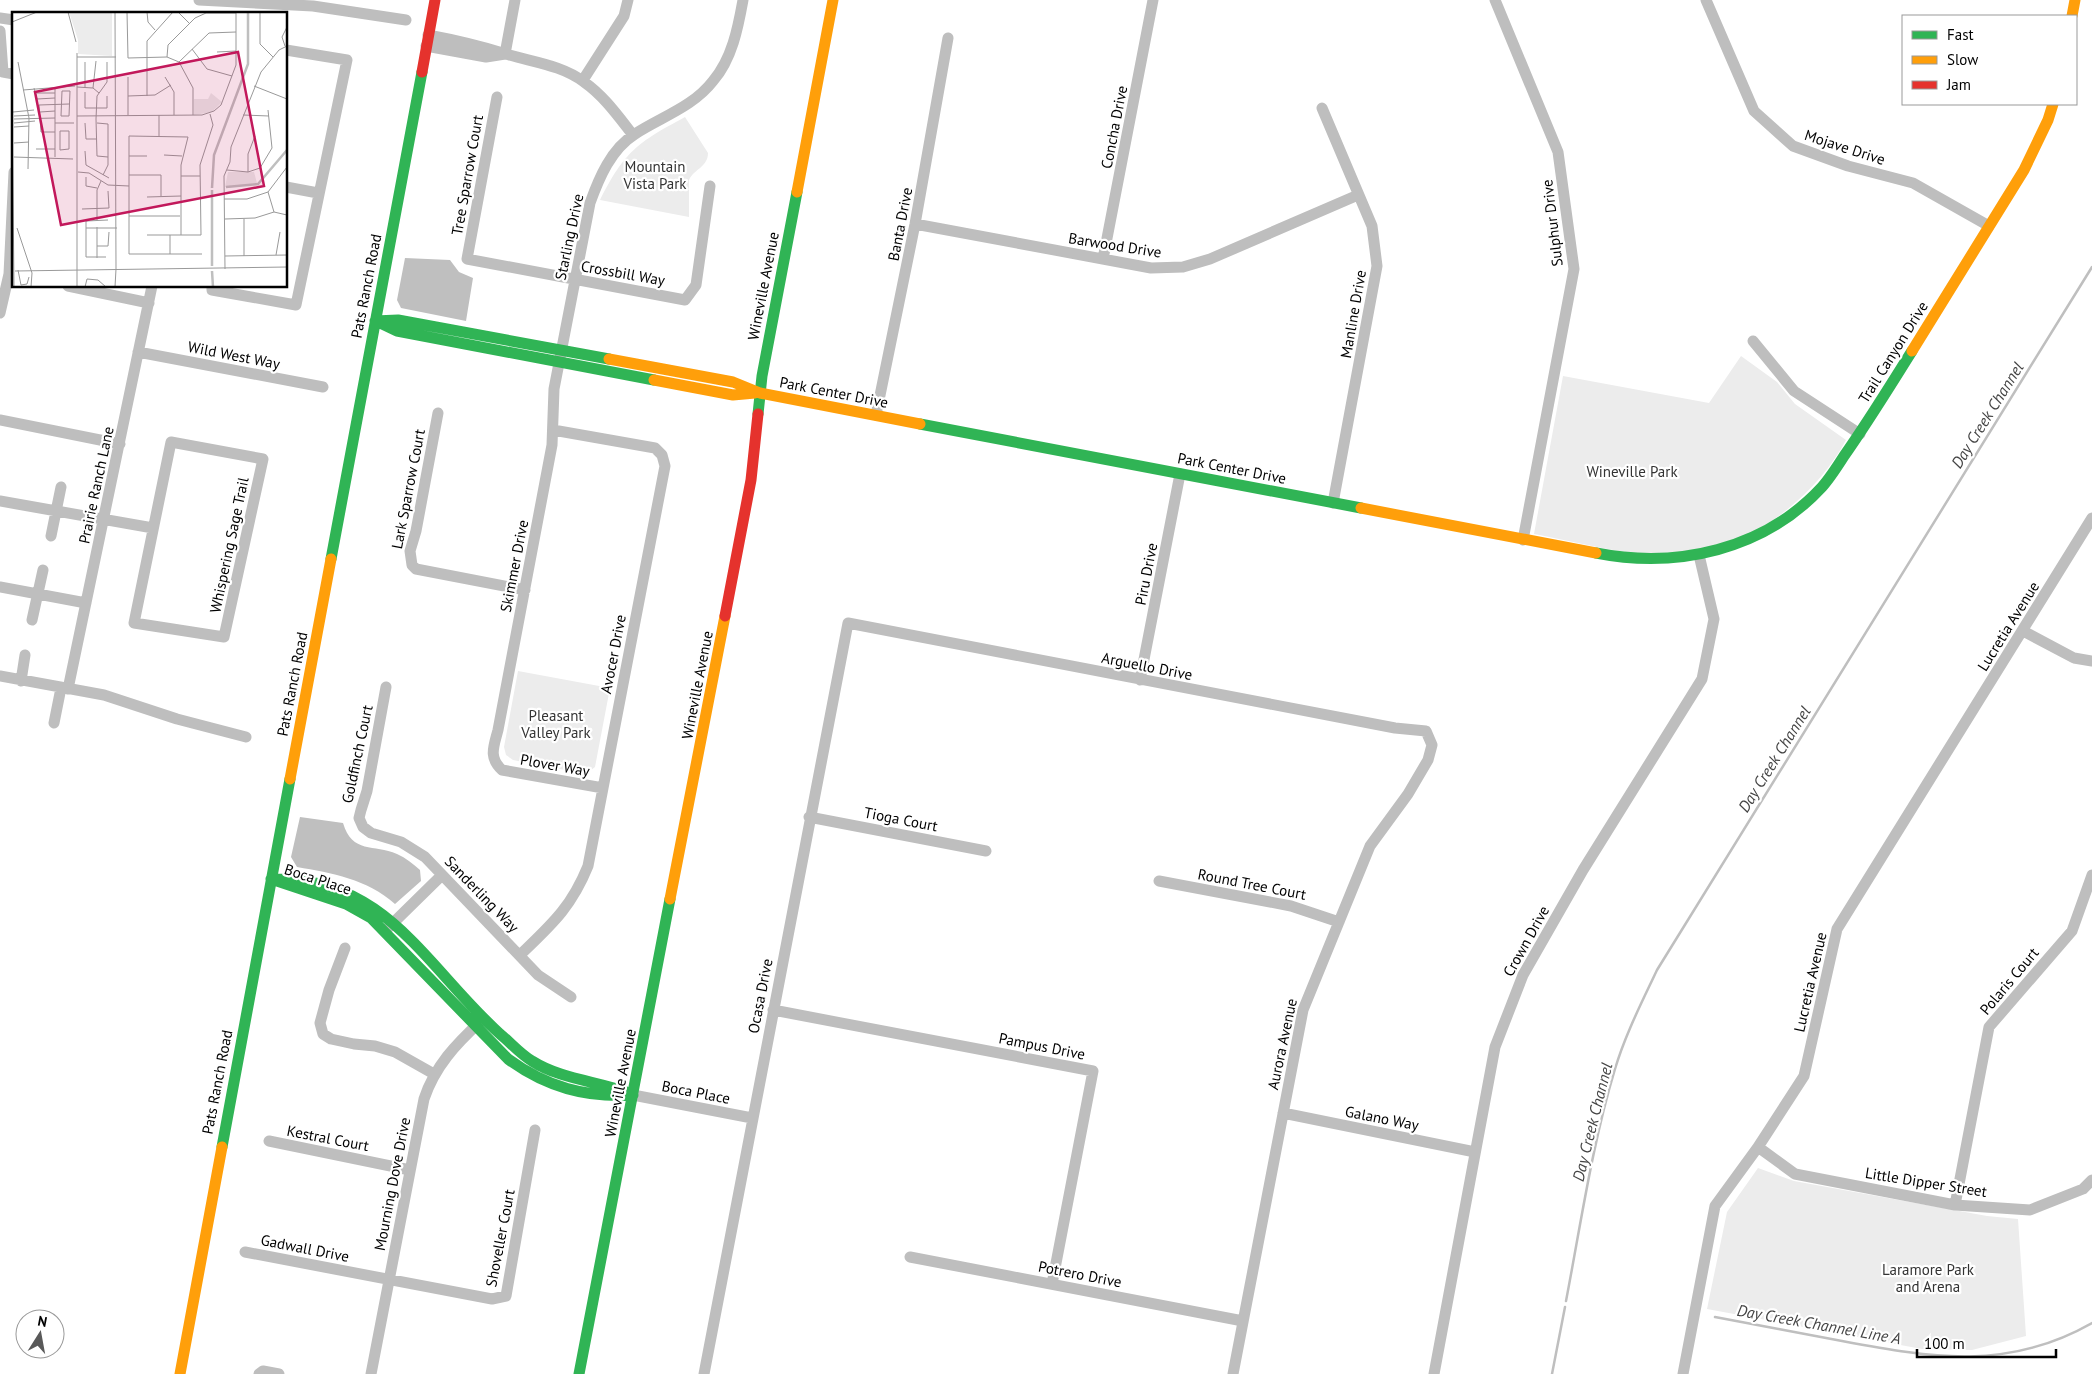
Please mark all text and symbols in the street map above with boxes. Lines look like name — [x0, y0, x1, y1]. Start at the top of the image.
inset map — [12, 12, 288, 288]
legend — [1902, 15, 2077, 105]
text: Fast — [1947, 25, 1974, 44]
text: Slow — [1947, 50, 1978, 69]
text: Jam — [1946, 75, 1971, 94]
street label: Concha Drive — [1097, 84, 1131, 170]
street label: Tree Sparrow Court — [447, 113, 487, 237]
street label: Mojave Drive — [1802, 125, 1888, 169]
park label: Mountain Vista Park — [623, 157, 687, 193]
street label: Sulphur Drive — [1537, 178, 1567, 268]
street label: Banta Drive — [884, 186, 916, 262]
street label: Starling Drive — [551, 192, 587, 282]
street label: Barwood Drive — [1067, 228, 1163, 262]
street label: Wineville Avenue — [743, 230, 783, 342]
street label: Pats Ranch Road — [347, 232, 385, 340]
street label: Crossbill Way — [580, 256, 666, 290]
street label: Manline Drive — [1336, 268, 1370, 360]
street label: Trail Canyon Drive — [1854, 298, 1932, 406]
street label: Wild West Way — [186, 337, 282, 373]
water label: Day Creek Channel — [1946, 358, 2028, 472]
street label: Park Center Drive — [778, 372, 890, 412]
street label: Prairie Ranch Lane — [74, 425, 118, 545]
street label: Lark Sparrow Court — [387, 427, 429, 551]
street label: Park Center Drive — [1176, 448, 1288, 488]
park label: Wineville Park — [1586, 462, 1678, 481]
street label: Whispering Sage Trail — [205, 475, 253, 615]
street label: Skimmer Drive — [496, 518, 532, 614]
street label: Piru Drive — [1131, 541, 1161, 607]
street label: Lucretia Avenue — [1973, 578, 2043, 674]
street label: Avocer Drive — [596, 613, 630, 695]
street label: Wineville Avenue — [677, 629, 717, 741]
street label: Pats Ranch Road — [273, 630, 311, 738]
street label: Arguello Drive — [1100, 648, 1194, 684]
water label: Day Creek Channel — [1733, 702, 1815, 816]
street label: Goldfinch Court — [337, 703, 377, 805]
park label: Pleasant Valley Park — [520, 706, 591, 742]
street label: Plover Way — [519, 750, 591, 780]
street label: Tioga Court — [863, 803, 939, 835]
street label: Sanderling Way — [441, 852, 523, 936]
street label: Boca Place — [282, 859, 354, 899]
street label: Round Tree Court — [1196, 864, 1308, 904]
street label: Crown Drive — [1499, 902, 1553, 980]
street label: Lucretia Avenue — [1789, 930, 1831, 1034]
street label: Polaris Court — [1975, 944, 2043, 1018]
street label: Ocasa Drive — [743, 957, 777, 1035]
street label: Aurora Avenue — [1263, 997, 1301, 1091]
street label: Wineville Avenue — [600, 1027, 640, 1139]
street label: Pats Ranch Road — [198, 1028, 236, 1136]
street label: Pampus Drive — [997, 1028, 1087, 1064]
water label: Day Creek Channel — [1568, 1060, 1617, 1183]
street label: Boca Place — [660, 1076, 732, 1108]
street label: Galano Way — [1344, 1102, 1420, 1134]
street label: Mourning Dove Drive — [370, 1116, 414, 1252]
street label: Kestral Court — [285, 1121, 371, 1155]
street label: Little Dipper Street — [1864, 1163, 1988, 1201]
street label: Shoveller Court — [481, 1188, 519, 1288]
street label: Gadwall Drive — [259, 1230, 351, 1266]
street label: Potrero Drive — [1037, 1257, 1123, 1291]
park label: Laramore Park and Arena — [1882, 1260, 1975, 1296]
water label: Day Creek Channel Line A — [1736, 1300, 1903, 1348]
north arrow — [15, 1309, 65, 1359]
text: N — [36, 1312, 49, 1331]
scale bar — [1917, 1326, 2056, 1358]
text: 100 m — [1924, 1334, 1965, 1353]

